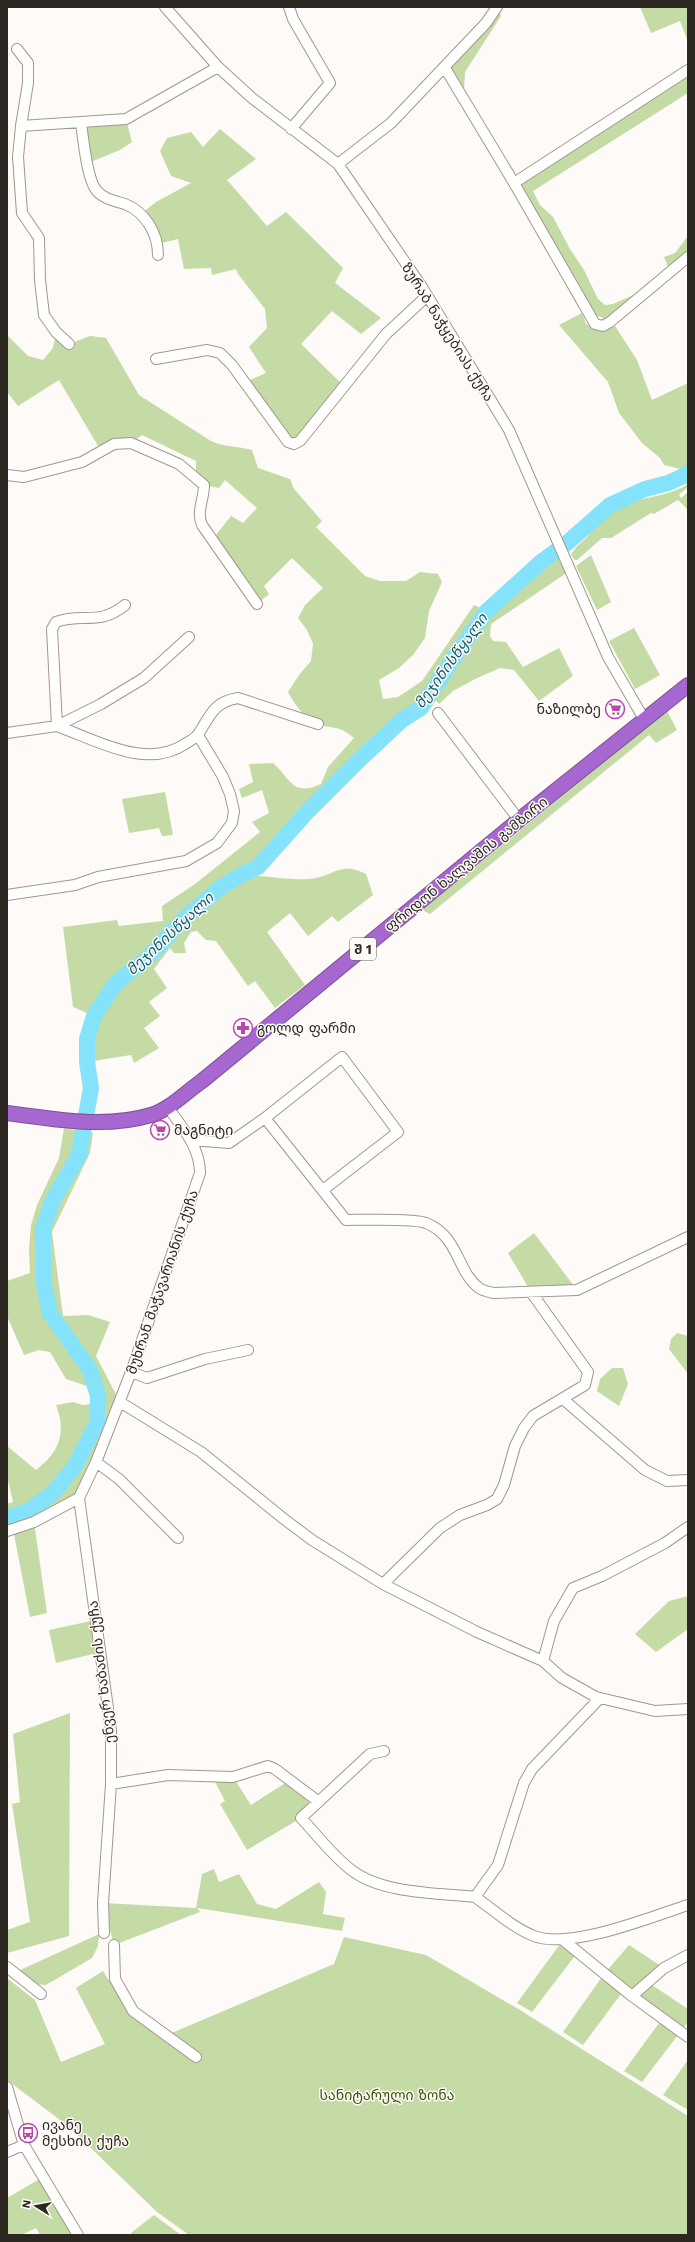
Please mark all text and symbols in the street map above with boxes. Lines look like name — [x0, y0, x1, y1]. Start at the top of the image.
street label: ზურაბ ნაჭყებიას ქუჩა — [398, 260, 497, 405]
water label: მეჯინისწყალი — [411, 609, 492, 712]
supermarket icon: ნაზილბე — [604, 698, 626, 720]
place label: ნაზილბე — [537, 701, 601, 718]
street label: ფრიდონ ხალვაშის გამზირი — [381, 793, 551, 935]
water label: მეჯინისწყალი — [123, 888, 218, 979]
road number: შ 1 — [350, 938, 376, 960]
pharmacy icon: გოლდ ფარმი — [232, 1017, 254, 1039]
place label: გოლდ ფარმი — [257, 1020, 356, 1037]
supermarket icon: მაგნიტი — [149, 1119, 171, 1141]
place label: მაგნიტი — [174, 1122, 233, 1139]
street label: მუხრან მაჭავარიანის ქუჩა — [123, 1188, 202, 1377]
street label: ენვერ ხაბაძის ქუჩა — [84, 1600, 119, 1744]
park label: სანიტარული ზონა — [320, 2087, 454, 2104]
place label: ივანე მესხის ქუჩა — [42, 2117, 129, 2150]
bus stop icon: ივანე მესხის ქუჩა — [17, 2122, 39, 2144]
north arrow — [16, 2186, 56, 2226]
text: N — [20, 2199, 34, 2209]

